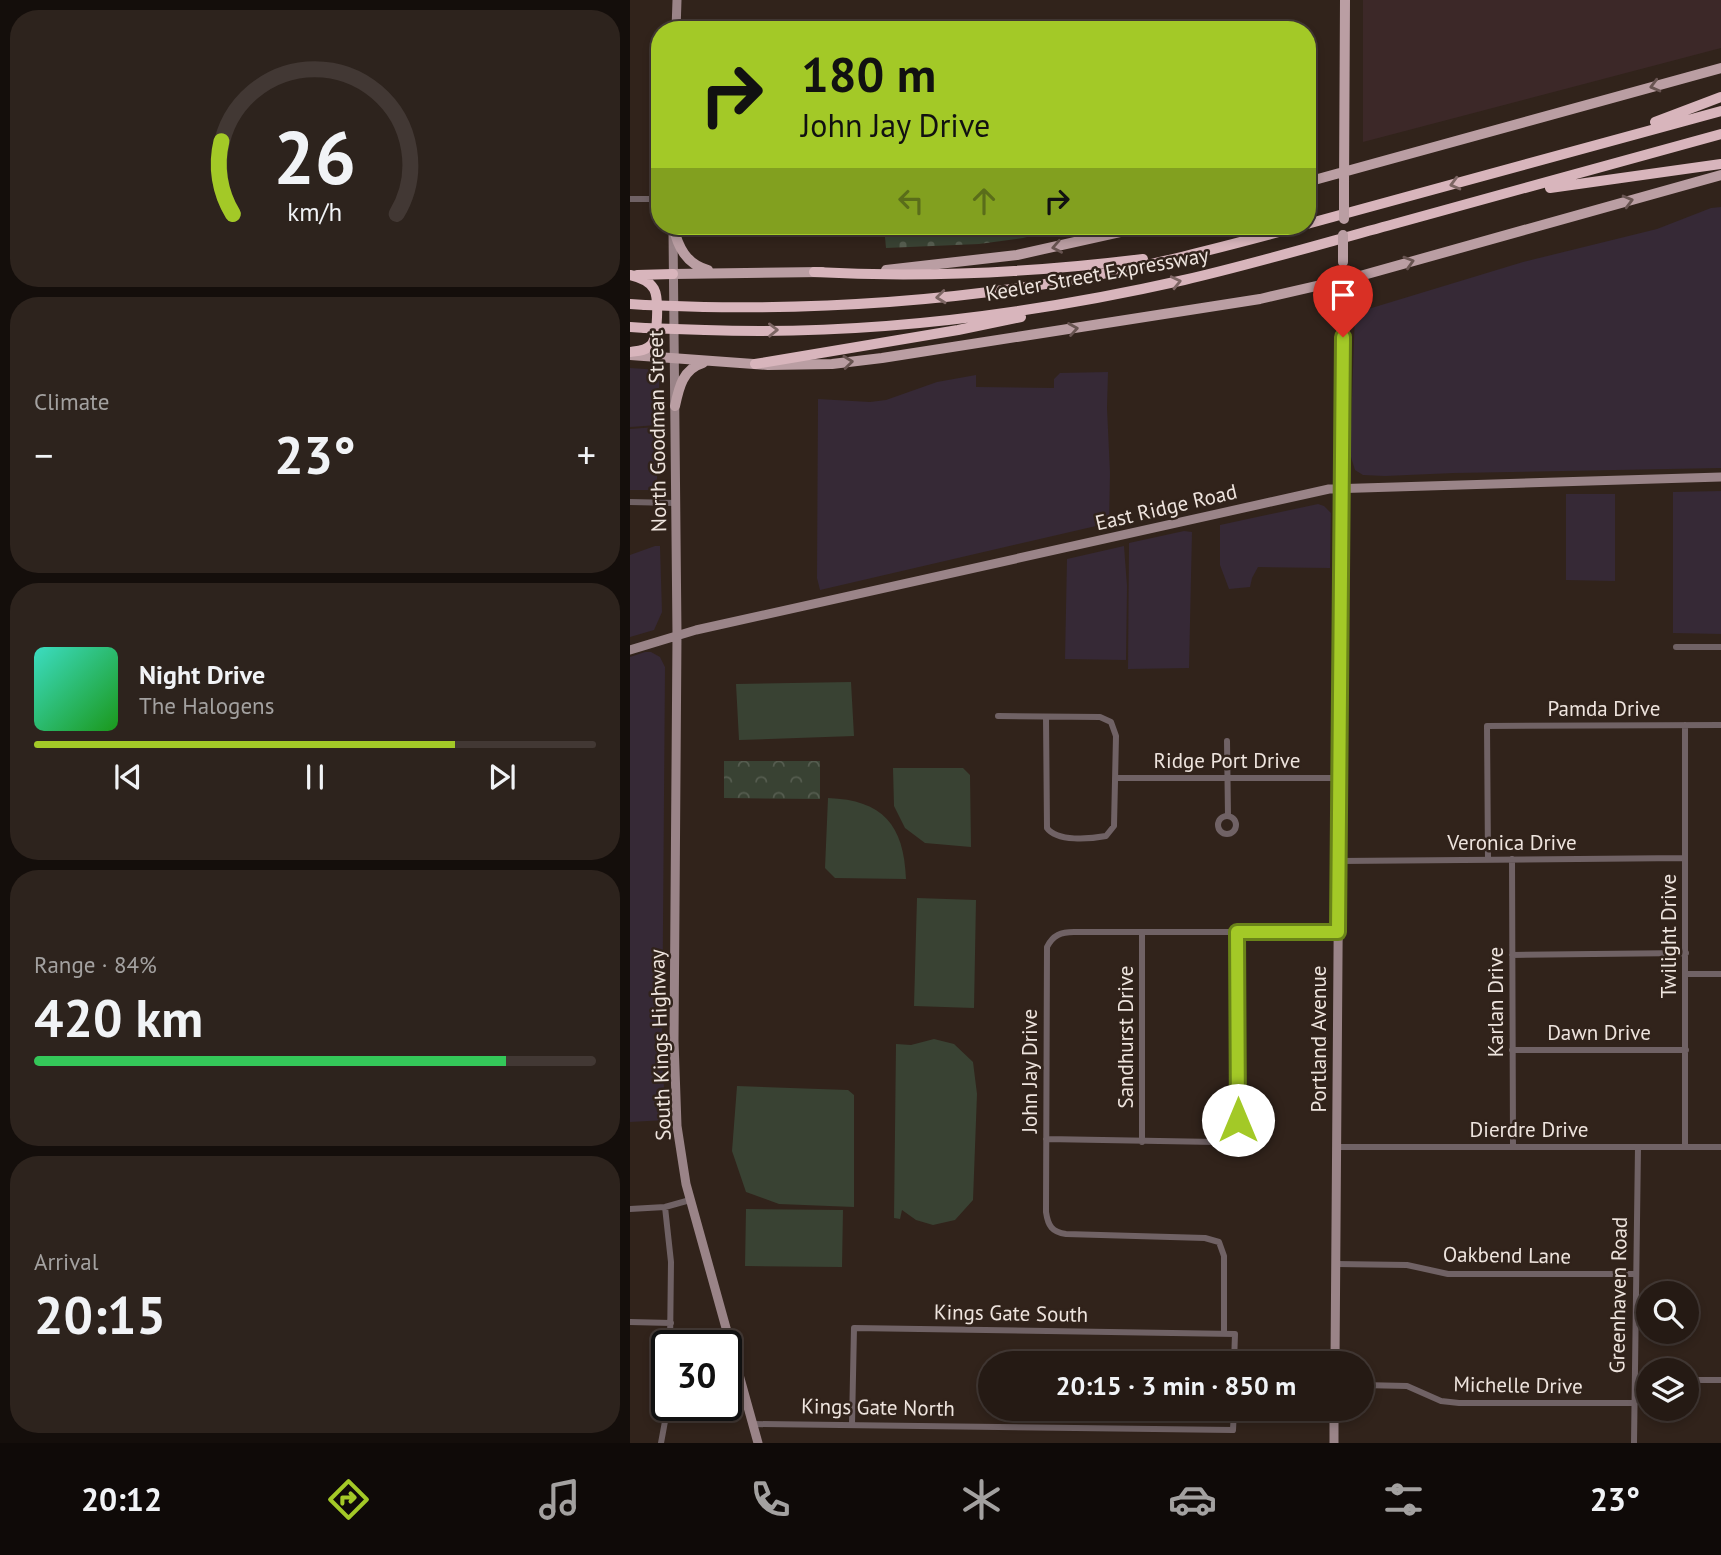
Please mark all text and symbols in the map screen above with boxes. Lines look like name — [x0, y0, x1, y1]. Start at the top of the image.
text: 180 m — [801, 42, 936, 106]
icon: right — [686, 49, 777, 140]
one-way arrow — [1649, 78, 1661, 92]
text: John Jay Drive — [801, 104, 990, 146]
text: 26 — [274, 111, 356, 205]
one-way arrow — [1449, 175, 1461, 190]
icon: left — [892, 182, 930, 220]
icon: ahead — [965, 182, 1003, 220]
icon: right — [1038, 182, 1076, 220]
one-way arrow — [1621, 194, 1633, 209]
text: km/h — [288, 196, 342, 228]
one-way arrow — [1051, 239, 1063, 254]
street label: Keeler Street Expressway — [983, 241, 1211, 307]
one-way arrow — [1402, 256, 1414, 271]
pin — [1313, 265, 1373, 337]
one-way arrow — [1170, 275, 1182, 290]
icon: arrive — [1324, 276, 1362, 314]
one-way arrow — [935, 290, 947, 305]
one-way arrow — [769, 322, 779, 338]
one-way arrow — [1067, 322, 1078, 337]
street label: North Goodman Street — [642, 330, 672, 532]
one-way arrow — [842, 355, 853, 370]
text: Climate — [34, 387, 109, 416]
text: 23° — [274, 421, 356, 488]
text: − — [34, 430, 53, 479]
text: + — [577, 430, 596, 479]
street label: East Ridge Road — [1092, 478, 1240, 536]
text: Night Drive — [139, 658, 265, 691]
text: The Halogens — [139, 691, 274, 720]
street label: Pamda Drive — [1548, 695, 1660, 722]
street label: Ridge Port Drive — [1154, 747, 1300, 774]
icon: previous — [109, 758, 147, 796]
icon: pause — [296, 758, 334, 796]
icon: next — [483, 758, 521, 796]
street label: Veronica Drive — [1446, 829, 1577, 856]
street label: Twilight Drive — [1655, 874, 1682, 998]
street label: Karlan Drive — [1482, 947, 1509, 1057]
street label: South Kings Highway — [643, 949, 677, 1141]
text: Range · 84% — [34, 950, 157, 979]
street label: Sandhurst Drive — [1112, 966, 1139, 1108]
street label: Portland Avenue — [1305, 966, 1332, 1112]
text: 420 km — [34, 984, 203, 1051]
street label: John Jay Drive — [1016, 1009, 1043, 1134]
street label: Dawn Drive — [1547, 1019, 1651, 1046]
position arrow — [1201, 1083, 1275, 1157]
street label: Dierdre Drive — [1470, 1116, 1588, 1143]
street label: Greenhaven Road — [1603, 1216, 1633, 1374]
street label: Oakbend Lane — [1443, 1240, 1571, 1270]
text: Arrival — [34, 1247, 98, 1276]
text: 20:15 — [34, 1281, 166, 1348]
map controls — [1636, 1281, 1699, 1421]
button: search — [1636, 1281, 1699, 1344]
street label: Kings Gate South — [934, 1298, 1088, 1328]
speed limit sign: 30 — [651, 1330, 742, 1421]
button: layers — [1636, 1358, 1699, 1421]
text: 20:15 · 3 min · 850 m — [1056, 1369, 1296, 1402]
street label: Michelle Drive — [1453, 1370, 1583, 1400]
street label: Kings Gate North — [801, 1392, 955, 1422]
icon: directions — [324, 1475, 373, 1524]
icon: music — [535, 1475, 584, 1524]
icon: phone — [746, 1475, 795, 1524]
icon: climate — [957, 1475, 1006, 1524]
icon: car — [1168, 1475, 1217, 1524]
icon: filters — [1379, 1475, 1428, 1524]
text: 20:12 — [81, 1478, 162, 1520]
text: 23° — [1590, 1478, 1640, 1520]

